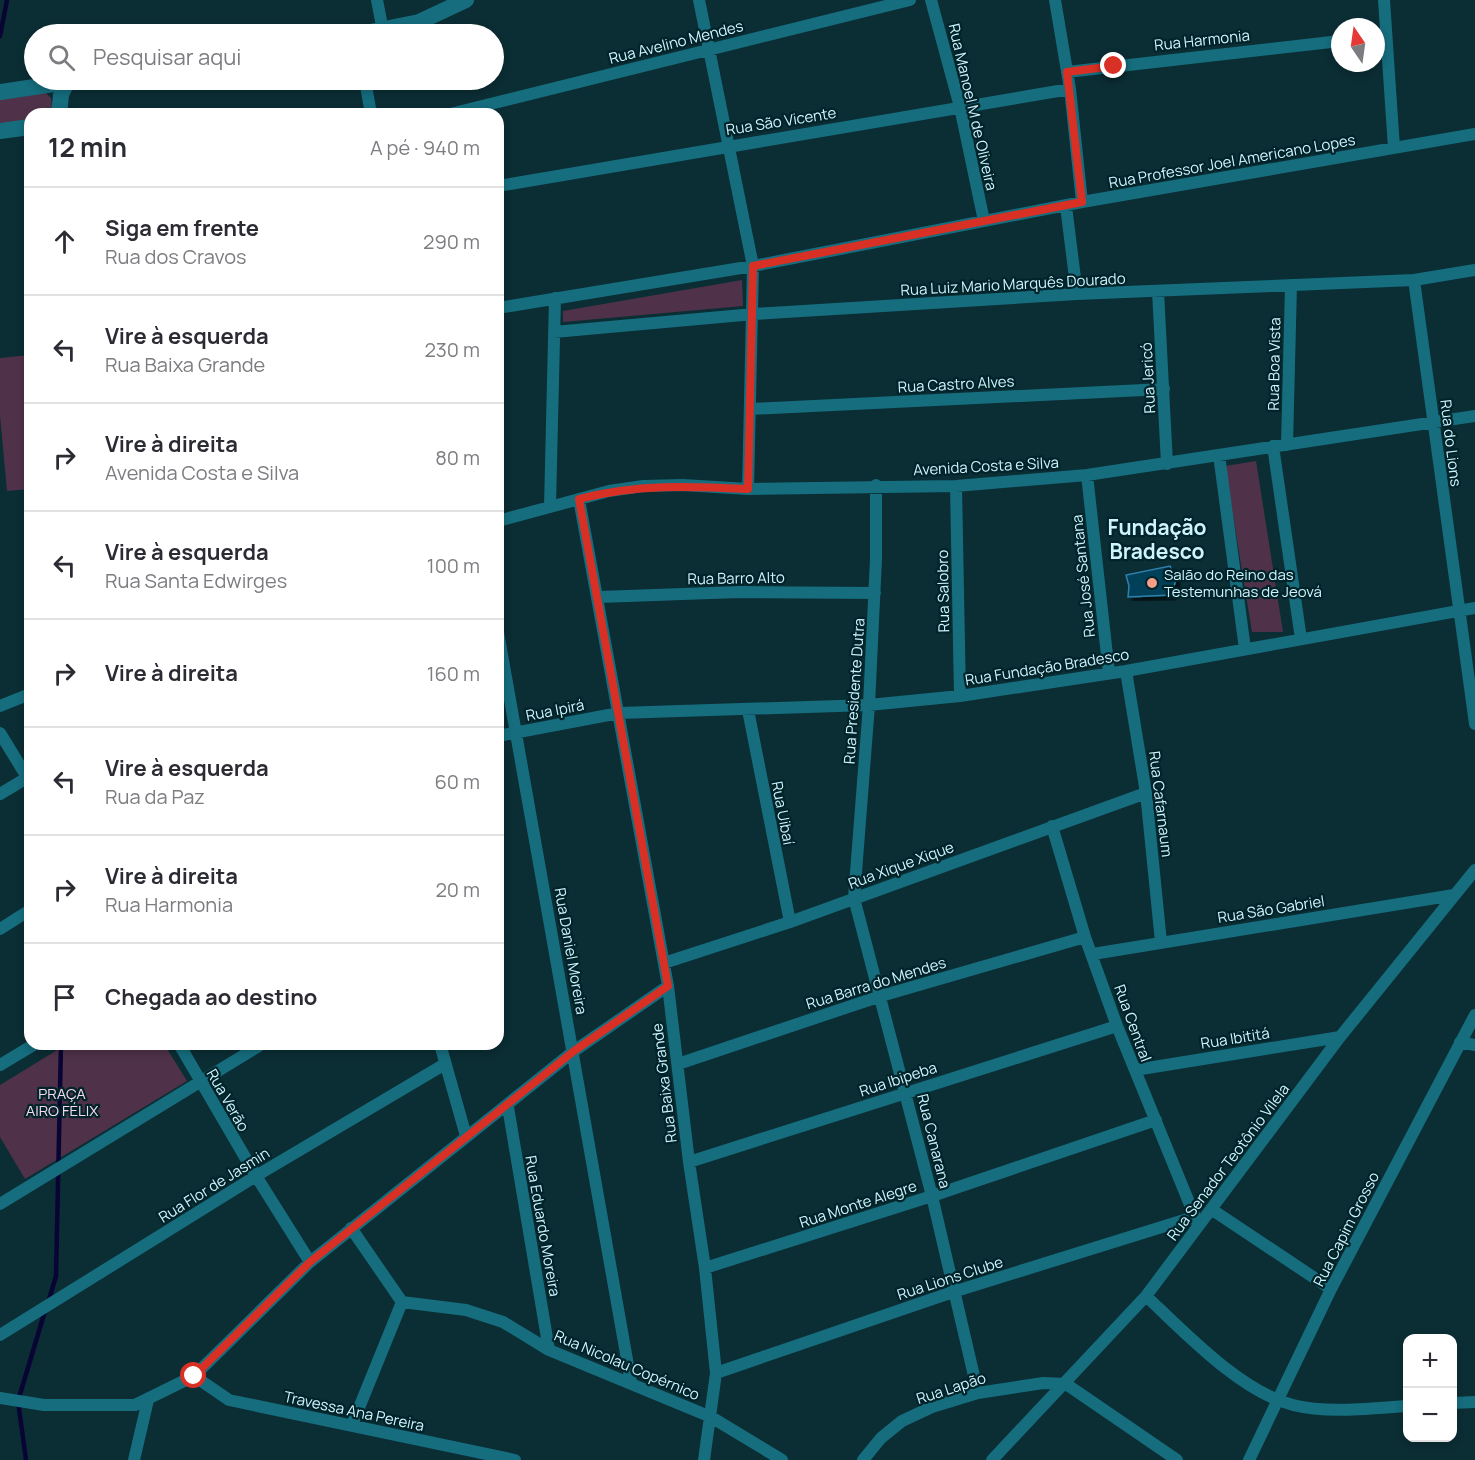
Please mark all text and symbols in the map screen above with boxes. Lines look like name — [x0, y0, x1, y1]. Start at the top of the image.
street label: Rua Avelino Mendes — [607, 15, 746, 69]
north arrow — [1331, 18, 1385, 72]
street label: Rua Manoel M de Oliveira — [944, 21, 1002, 193]
search box — [24, 24, 504, 90]
street label: Rua Harmonia — [1153, 25, 1251, 55]
icon: search — [45, 41, 78, 74]
text: Pesquisar aqui — [93, 42, 241, 72]
route end — [1100, 52, 1126, 78]
street label: Rua São Vicente — [724, 102, 838, 140]
text: 12 min — [48, 129, 127, 165]
street label: Rua Professor Joel Americano Lopes — [1107, 129, 1357, 193]
text: A pé · 940 m — [370, 134, 480, 161]
text: Siga em frente — [105, 213, 259, 243]
icon: ahead — [48, 225, 81, 258]
text: 290 m — [423, 228, 480, 255]
text: Rua dos Cravos — [105, 243, 247, 270]
street label: Rua Luiz Mario Marquês Dourado — [900, 268, 1126, 300]
street label: Rua Boa Vista — [1263, 317, 1285, 411]
text: Vire à esquerda — [105, 321, 269, 351]
icon: left — [48, 333, 81, 366]
text: 230 m — [424, 336, 480, 363]
street label: Rua Jericó — [1136, 342, 1160, 414]
text: Rua Baixa Grande — [105, 351, 265, 378]
street label: Rua Castro Alves — [897, 370, 1015, 398]
street label: Rua do Lions — [1435, 398, 1467, 488]
text: Vire à direita — [105, 429, 238, 459]
icon: right — [48, 441, 81, 474]
text: 80 m — [435, 444, 480, 471]
street label: Avenida Costa e Silva — [913, 452, 1059, 480]
text: Avenida Costa e Silva — [105, 459, 299, 486]
district label: Fundação Bradesco — [1107, 513, 1207, 565]
street label: Rua José Santana — [1066, 514, 1100, 638]
text: Vire à esquerda — [105, 537, 269, 567]
icon: left — [48, 549, 81, 582]
street label: Rua Salobro — [932, 549, 954, 633]
text: 100 m — [427, 552, 480, 579]
place label: Salão do Reino das Testemunhas de Jeová — [1164, 564, 1322, 602]
text: Rua Santa Edwirges — [105, 567, 287, 594]
street label: Rua Barro Alto — [687, 567, 785, 589]
marker: Salão do Reino das Testemunhas de Jeová — [1145, 576, 1159, 590]
street label: Rua Presidente Dutra — [838, 617, 870, 765]
street label: Rua Fundação Bradesco — [963, 644, 1131, 690]
icon: right — [48, 657, 81, 690]
text: Vire à direita — [105, 658, 238, 688]
text: 160 m — [427, 660, 480, 687]
street label: Rua Ipirá — [524, 694, 586, 726]
street label: Rua Cafarnaum — [1144, 750, 1178, 858]
text: Vire à esquerda — [105, 753, 269, 783]
icon: left — [48, 765, 81, 798]
text: 60 m — [434, 768, 480, 795]
street label: Rua Uibaí — [767, 779, 800, 847]
text: Rua da Paz — [105, 783, 205, 810]
street label: Rua Xique Xique — [845, 836, 957, 894]
text: Vire à direita — [105, 861, 238, 891]
icon: right — [48, 873, 81, 906]
text: 20 m — [435, 876, 480, 903]
street label: Rua Daniel Moreira — [550, 886, 592, 1016]
street label: Rua São Gabriel — [1216, 890, 1326, 928]
text: Rua Harmonia — [105, 891, 233, 918]
street label: Rua Barra do Mendes — [803, 952, 949, 1014]
icon: arrive — [48, 981, 81, 1014]
street label: Rua Central — [1109, 981, 1157, 1065]
text: Chegada ao destino — [105, 982, 317, 1012]
street label: Rua Baixa Grande — [646, 1022, 682, 1144]
street label: Rua Ibititá — [1199, 1022, 1271, 1054]
street label: Rua Ibipeba — [856, 1057, 940, 1101]
street label: Rua Verão — [202, 1065, 254, 1135]
street label: Rua Senador Teotônio Vilela — [1162, 1079, 1294, 1245]
park label: PRAÇA AIRO FÉLIX — [26, 1083, 98, 1121]
street label: Rua Canarana — [912, 1092, 956, 1190]
street label: Rua Flor de Jasmin — [155, 1142, 273, 1228]
street label: Rua Eduardo Moreira — [520, 1154, 566, 1298]
street label: Rua Capim Grosso — [1308, 1168, 1384, 1290]
street label: Rua Monte Alegre — [797, 1175, 920, 1233]
street label: Rua Lions Clube — [894, 1251, 1006, 1305]
street label: Rua Nicolau Copérnico — [551, 1325, 703, 1405]
map controls — [1403, 1334, 1457, 1442]
button: + — [1403, 1334, 1457, 1388]
route start — [180, 1362, 206, 1388]
street label: Rua Lapão — [914, 1367, 988, 1409]
street label: Travessa Ana Pereira — [282, 1386, 426, 1436]
button: − — [1403, 1388, 1457, 1442]

